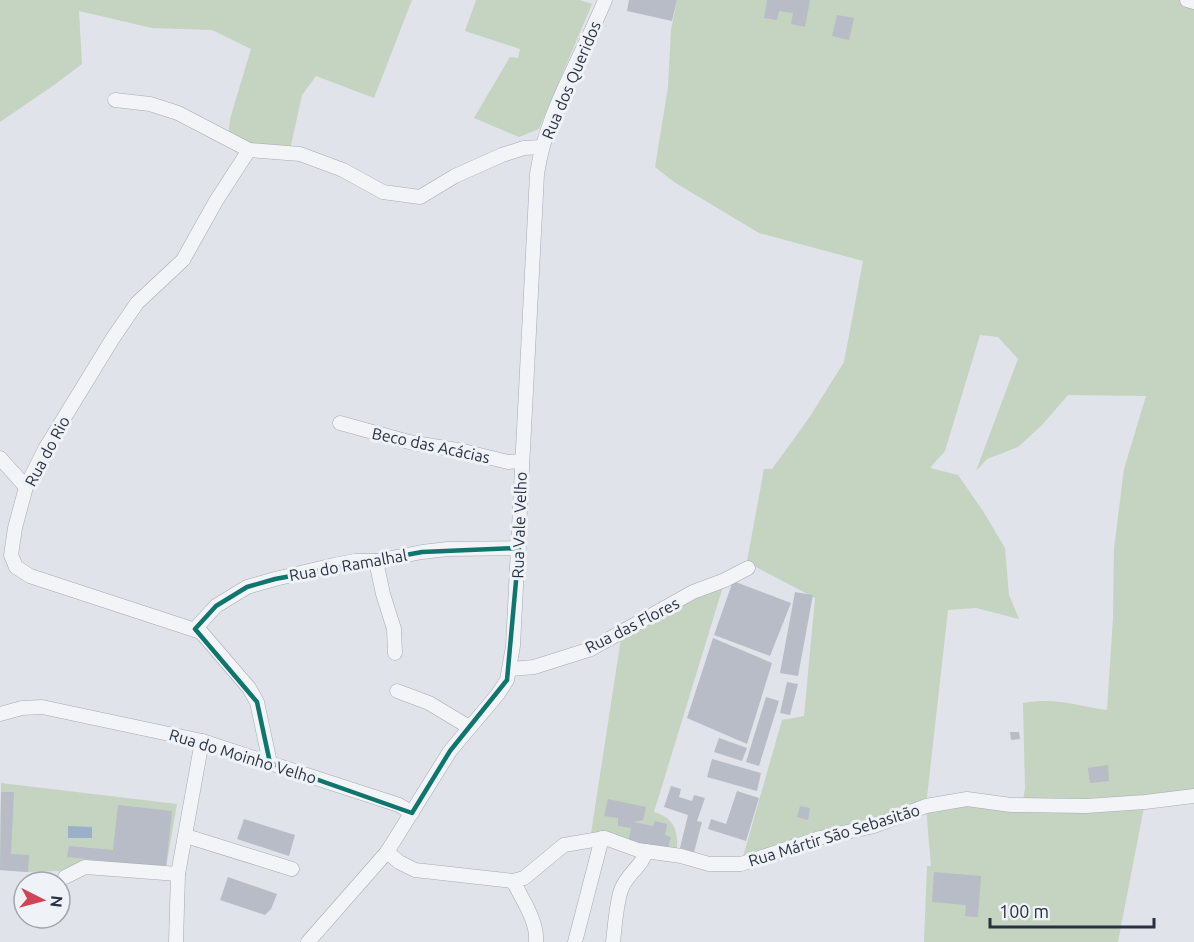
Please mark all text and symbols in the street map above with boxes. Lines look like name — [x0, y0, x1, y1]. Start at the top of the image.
street label: Rua dos Queridos — [538, 18, 604, 142]
street label: Rua do Rio — [21, 413, 73, 489]
street label: Beco das Acácias — [370, 424, 492, 466]
street label: Rua Vale Velho — [508, 471, 530, 579]
street label: Rua do Ramalhal — [288, 546, 408, 584]
street label: Rua das Flores — [582, 594, 682, 656]
street label: Rua do Moinho Velho — [167, 725, 319, 787]
street label: Rua Mártir São Sebasitão — [746, 800, 922, 870]
north arrow — [12, 870, 72, 930]
scale bar — [990, 891, 1154, 929]
text: N — [47, 895, 66, 908]
text: 100 m — [999, 901, 1049, 921]

